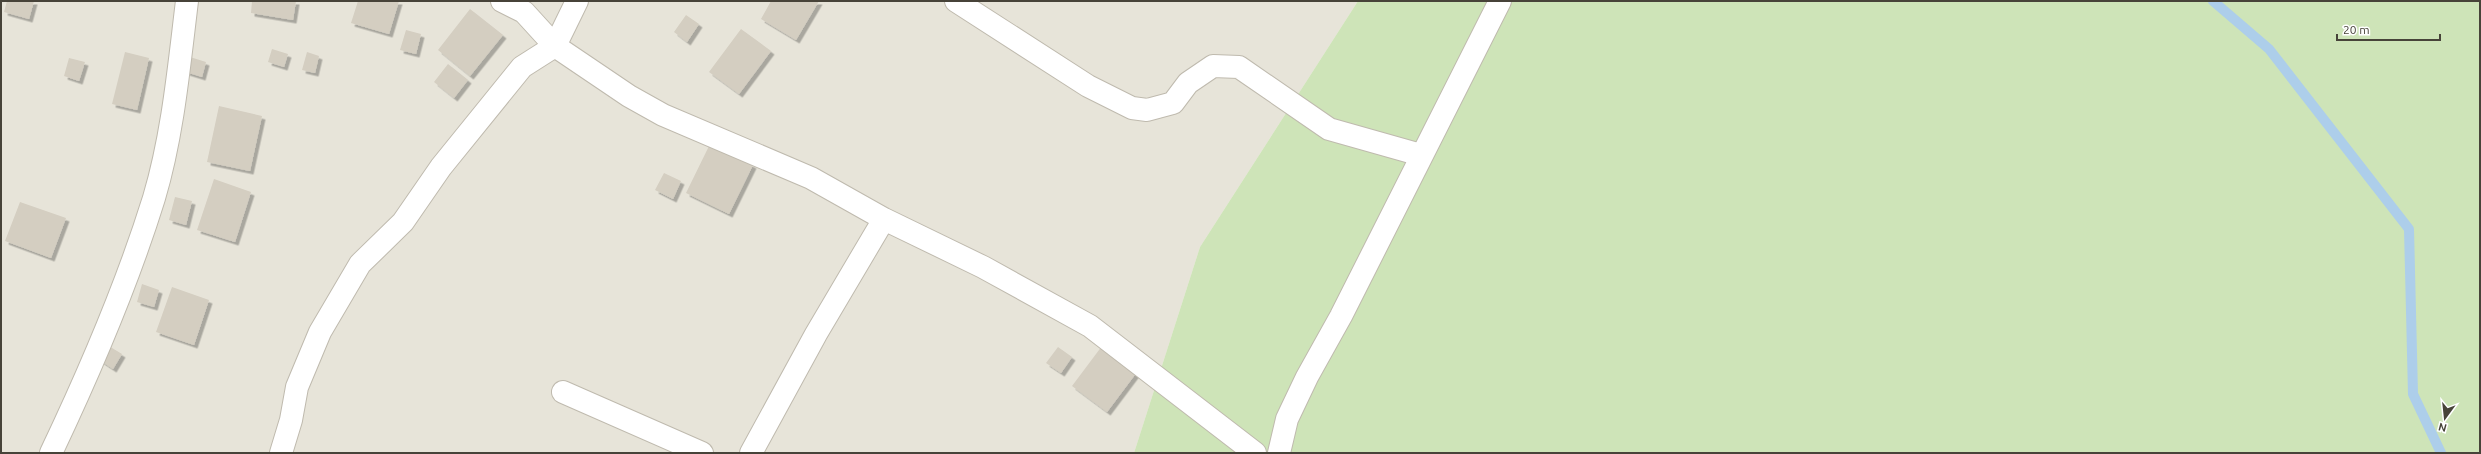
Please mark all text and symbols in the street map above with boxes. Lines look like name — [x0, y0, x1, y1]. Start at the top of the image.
scale bar — [2337, 16, 2440, 42]
text: 20 m — [2343, 23, 2370, 36]
north arrow — [2425, 398, 2465, 438]
text: N — [2437, 421, 2448, 435]

